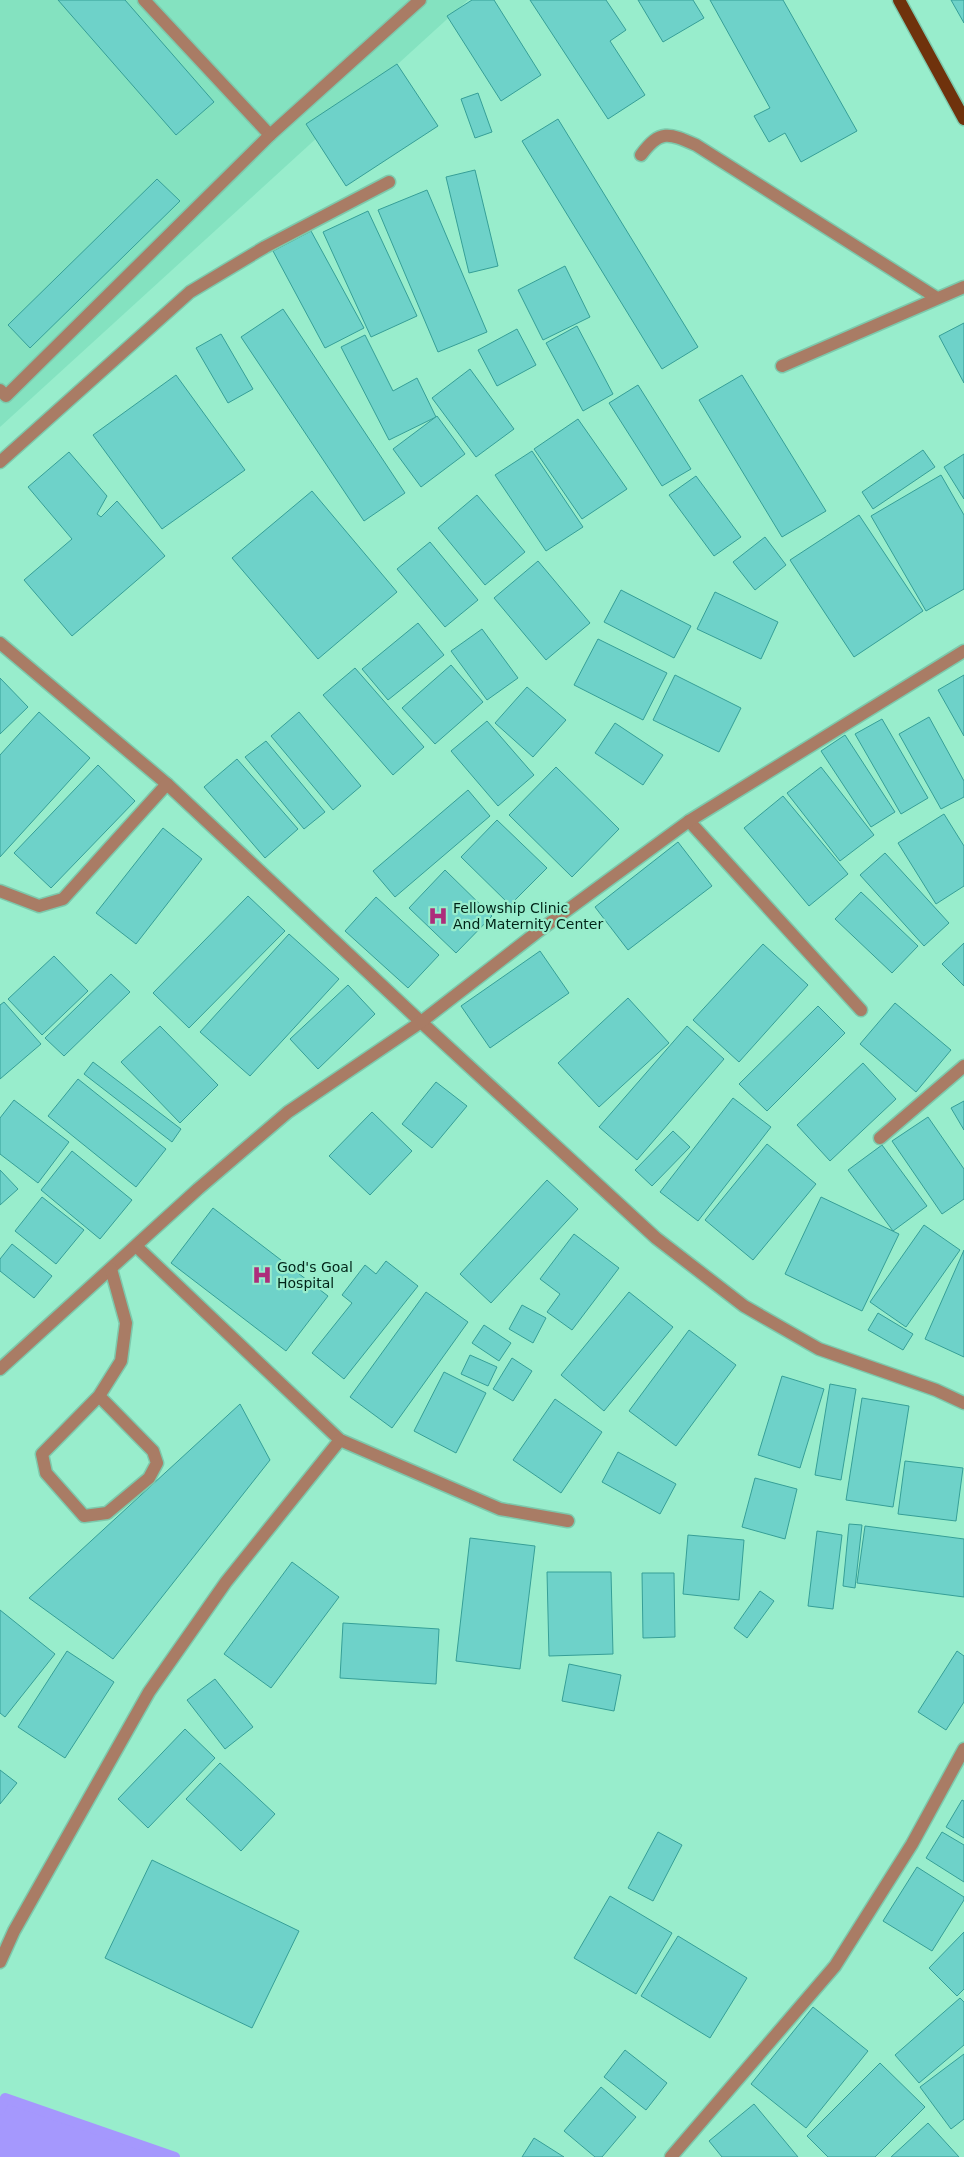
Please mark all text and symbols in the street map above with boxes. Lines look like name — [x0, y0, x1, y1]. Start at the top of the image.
place label: Fellowship Clinic And Maternity Center — [453, 900, 603, 932]
hospital icon: Fellowship Clinic And Maternity Center — [427, 905, 449, 927]
place label: God's Goal Hospital — [277, 1259, 353, 1291]
hospital icon: God's Goal Hospital — [251, 1264, 273, 1286]

